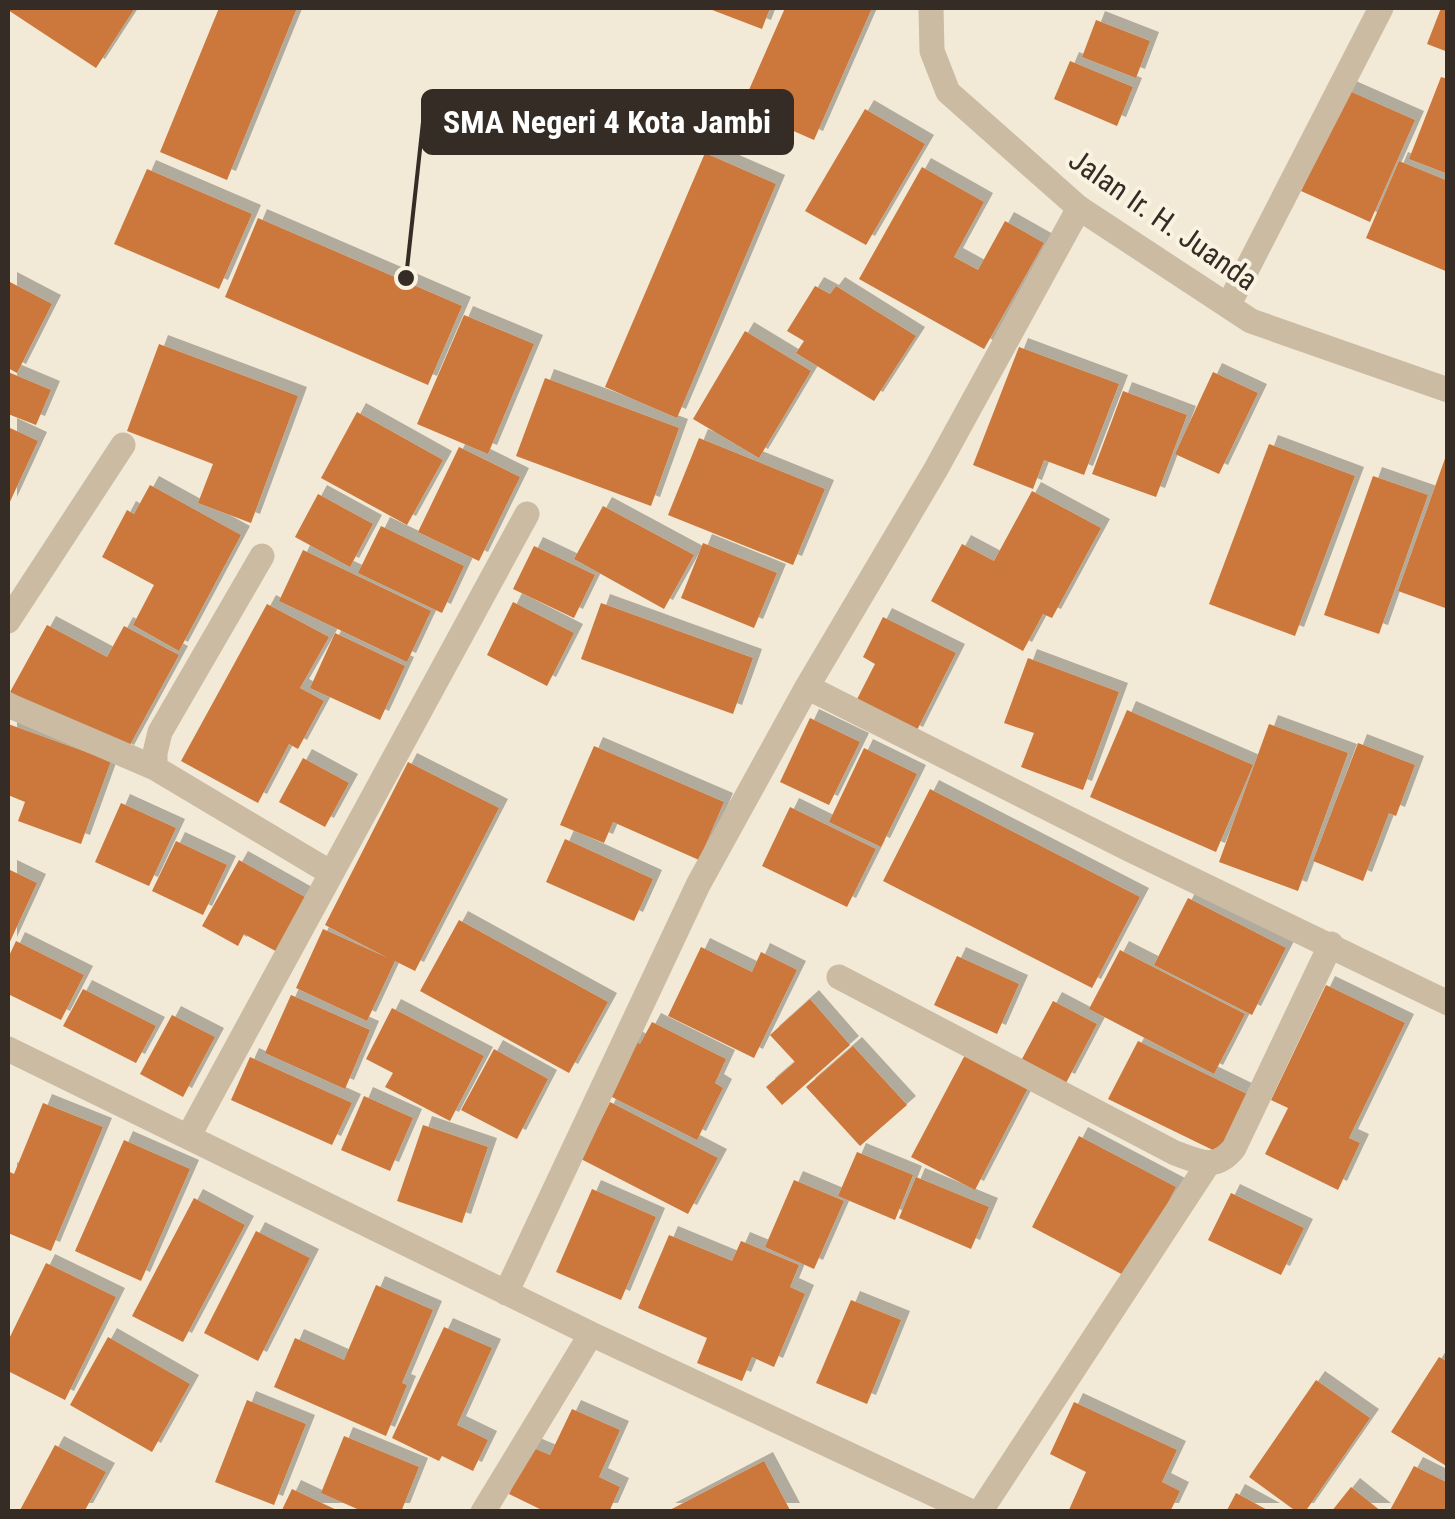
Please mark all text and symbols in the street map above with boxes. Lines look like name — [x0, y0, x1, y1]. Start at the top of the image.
callout: SMA Negeri 4 Kota Jambi — [423, 91, 792, 153]
text: SMA Negeri 4 Kota Jambi — [443, 103, 771, 141]
street label: Jalan Ir. H. Juanda — [1062, 142, 1264, 298]

